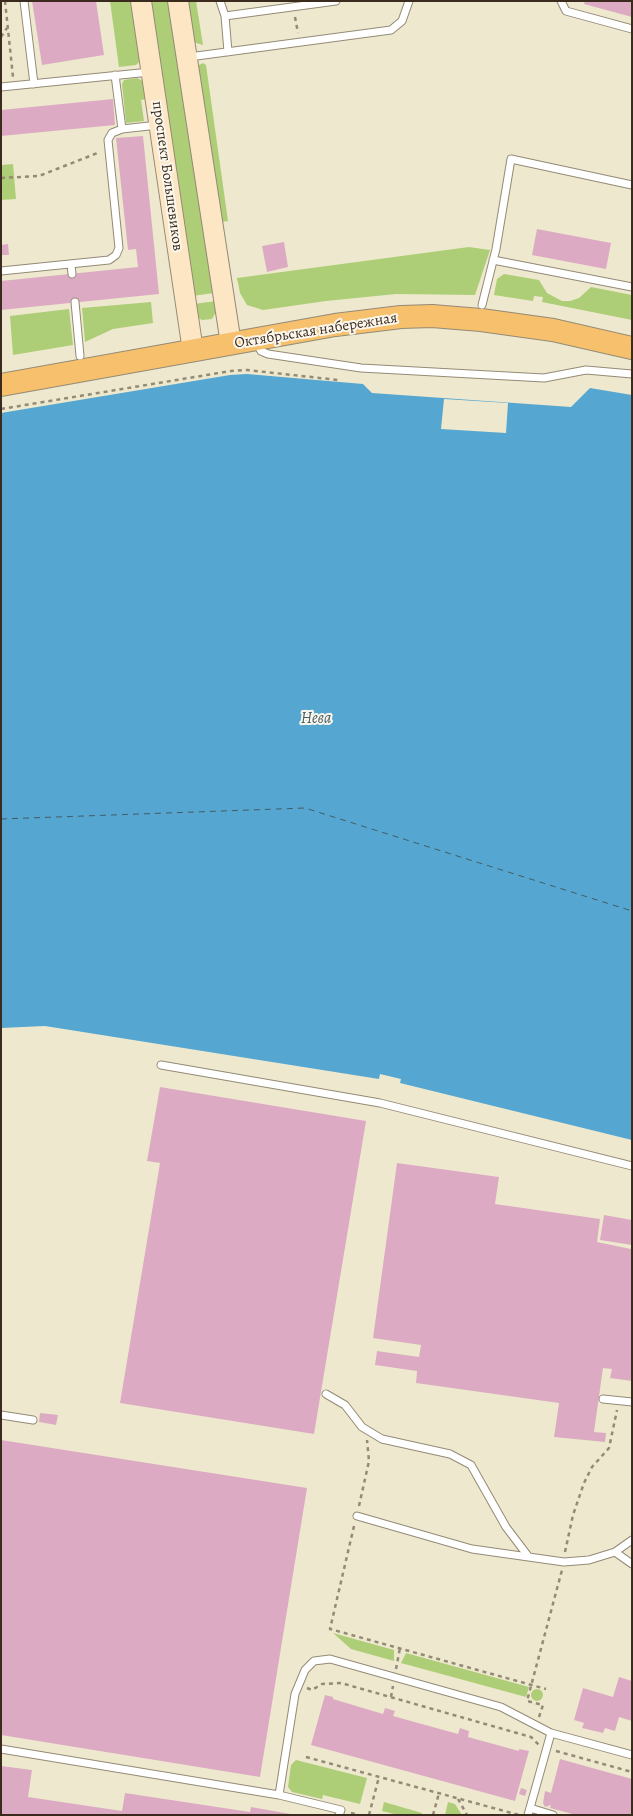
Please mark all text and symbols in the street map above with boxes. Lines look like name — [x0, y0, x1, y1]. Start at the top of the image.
street label: проспект Большевиков — [148, 100, 186, 252]
street label: Октябрьская набережная — [233, 309, 399, 353]
water label: Нева — [301, 709, 331, 729]

